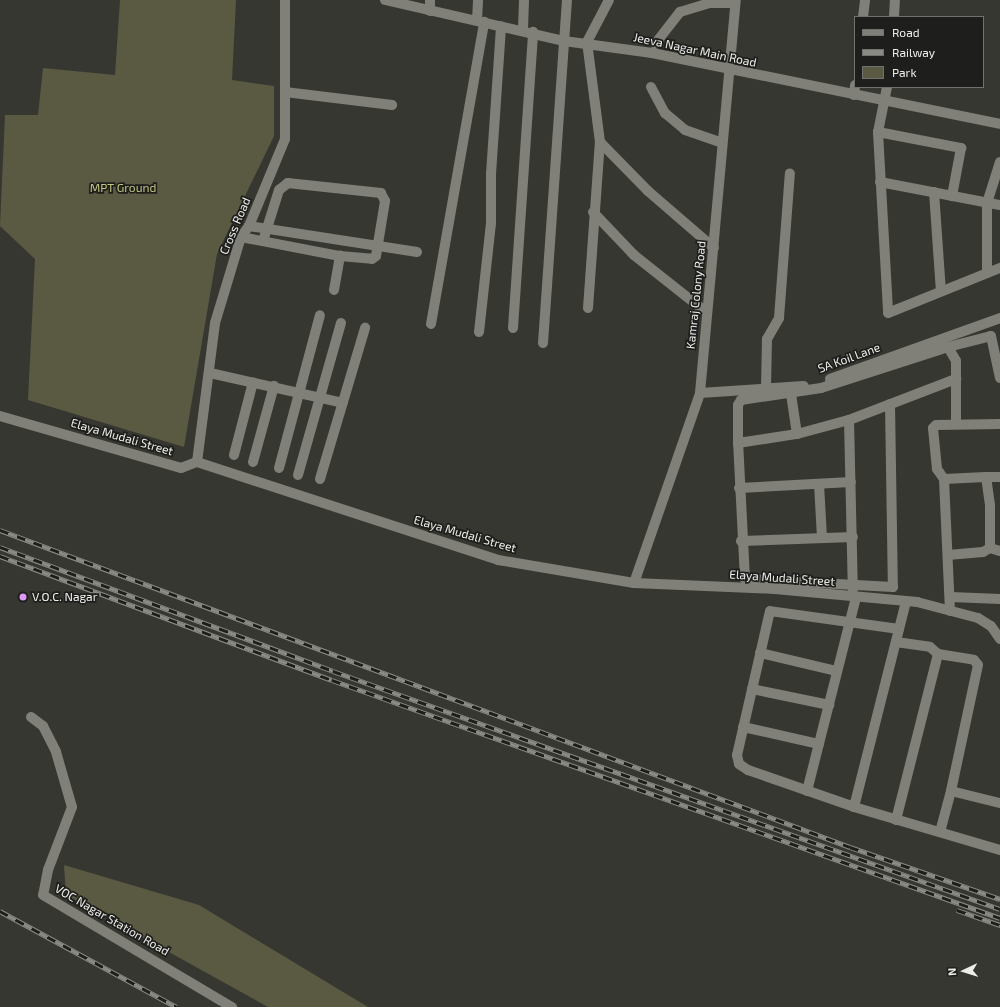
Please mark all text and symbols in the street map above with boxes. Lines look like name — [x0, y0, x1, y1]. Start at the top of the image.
legend — [854, 16, 984, 88]
text: Road — [892, 25, 920, 39]
street label: Jeeva Nagar Main Road — [632, 30, 758, 70]
text: Railway — [892, 45, 935, 59]
text: Park — [892, 65, 917, 79]
park label: MPT Ground — [90, 181, 156, 195]
street label: Cross Road — [216, 195, 254, 257]
street label: Kamraj Colony Road — [683, 240, 709, 350]
street label: SA Koil Lane — [816, 340, 882, 376]
street label: Elaya Mudali Street — [69, 415, 175, 459]
street label: Elaya Mudali Street — [412, 512, 518, 556]
street label: Elaya Mudali Street — [729, 567, 835, 589]
place label: V.O.C. Nagar — [32, 590, 98, 604]
marker: V.O.C. Nagar — [17, 591, 29, 603]
street label: VOC Nagar Station Road — [52, 881, 172, 959]
north arrow — [944, 951, 984, 991]
text: N — [945, 967, 958, 976]

